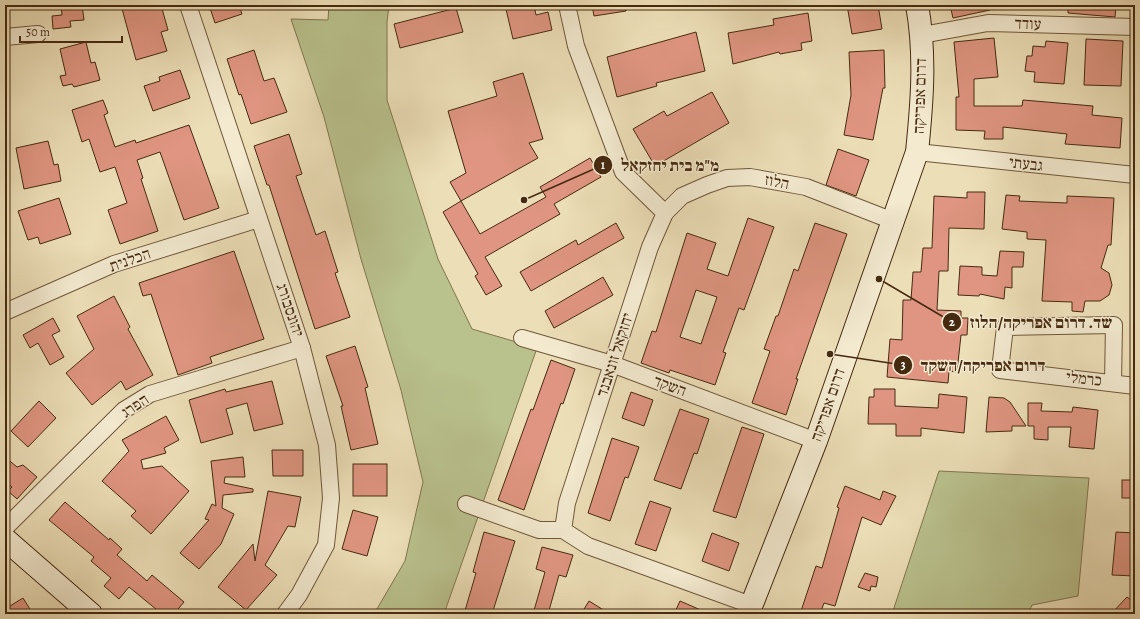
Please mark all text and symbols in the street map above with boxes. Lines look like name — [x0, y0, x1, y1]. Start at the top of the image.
street label: עודד — [1014, 13, 1042, 35]
scale bar — [20, 18, 122, 44]
text: 50 m — [26, 24, 50, 40]
street label: דרום אפריקה — [908, 58, 932, 134]
callout: מ"מ בית יחזקאל — [593, 150, 728, 179]
street label: גבעתי — [1008, 151, 1044, 177]
text: מ"מ בית יחזקאל — [621, 154, 719, 177]
text: 1 — [601, 157, 606, 173]
street label: הלוז — [763, 169, 791, 195]
street label: הכלנית — [106, 243, 154, 277]
street label: יהונסבורג — [271, 280, 309, 340]
callout: שד. דרום אפריקה/הלוז — [942, 308, 1120, 337]
street label: יחזקאל זונאבנד — [591, 310, 639, 400]
text: שד. דרום אפריקה/הלוז — [970, 311, 1112, 334]
text: 2 — [949, 314, 955, 330]
callout: דרום אפריקה/השקד — [893, 350, 1053, 379]
text: דרום אפריקה/השקד — [921, 354, 1046, 377]
text: 3 — [900, 357, 906, 373]
street label: דרום אפריקה — [805, 365, 851, 445]
street label: כרמלי — [1065, 366, 1103, 392]
street label: השקד — [650, 370, 690, 402]
street label: הפרג — [117, 389, 153, 423]

